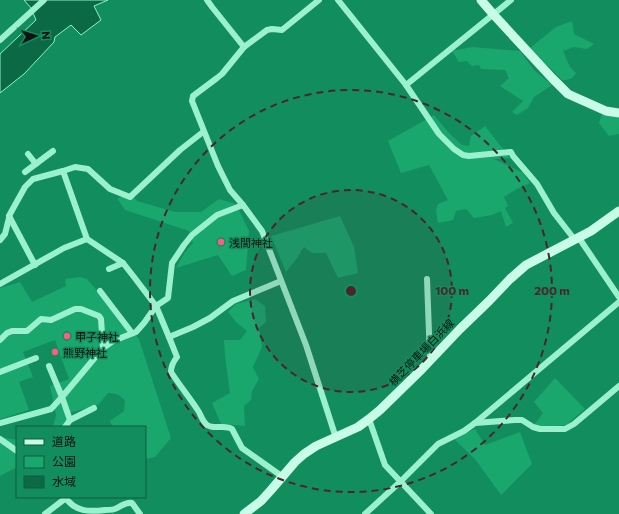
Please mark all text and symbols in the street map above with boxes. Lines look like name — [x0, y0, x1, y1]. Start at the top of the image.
north arrow — [16, 16, 56, 56]
text: N — [40, 31, 53, 40]
place label: 浅間神社 — [229, 236, 273, 249]
marker: 浅間神社 — [216, 237, 226, 247]
text: 100 m — [435, 283, 469, 297]
text: 200 m — [534, 283, 570, 297]
centre of rings — [344, 284, 358, 298]
street label: 横芝停車場白浜線 — [386, 316, 456, 388]
place label: 甲子神社 — [75, 330, 119, 343]
marker: 甲子神社 — [62, 331, 72, 341]
place label: 熊野神社 — [63, 346, 107, 359]
marker: 熊野神社 — [50, 347, 60, 357]
legend — [16, 426, 146, 498]
text: 道路 — [52, 434, 76, 448]
text: 公園 — [52, 454, 76, 468]
text: 水域 — [52, 474, 76, 488]

